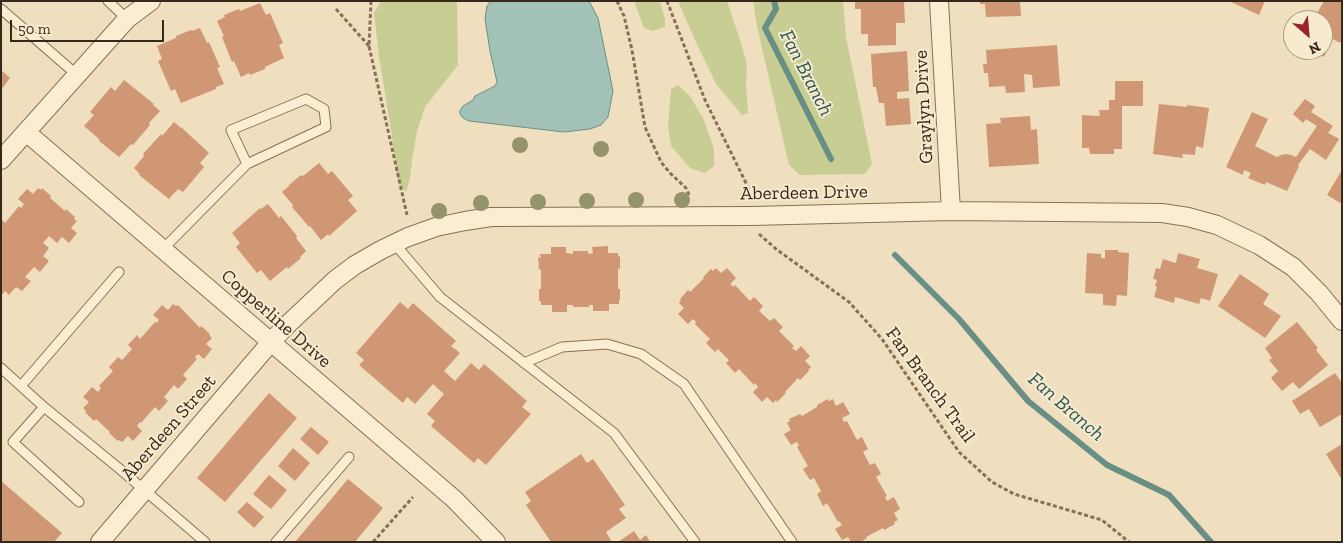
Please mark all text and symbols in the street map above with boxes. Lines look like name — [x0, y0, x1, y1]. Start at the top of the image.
scale bar — [12, 10, 166, 42]
north arrow — [1283, 10, 1333, 60]
text: 50 m — [18, 20, 51, 38]
water label: Fan Branch — [774, 26, 838, 120]
text: N — [1306, 38, 1323, 58]
street label: Graylyn Drive — [910, 50, 938, 164]
street label: Aberdeen Drive — [740, 180, 868, 206]
street label: Copperline Drive — [216, 265, 336, 373]
street label: Fan Branch Trail — [881, 323, 979, 447]
water label: Fan Branch — [1023, 367, 1109, 447]
street label: Aberdeen Street — [117, 370, 221, 486]

